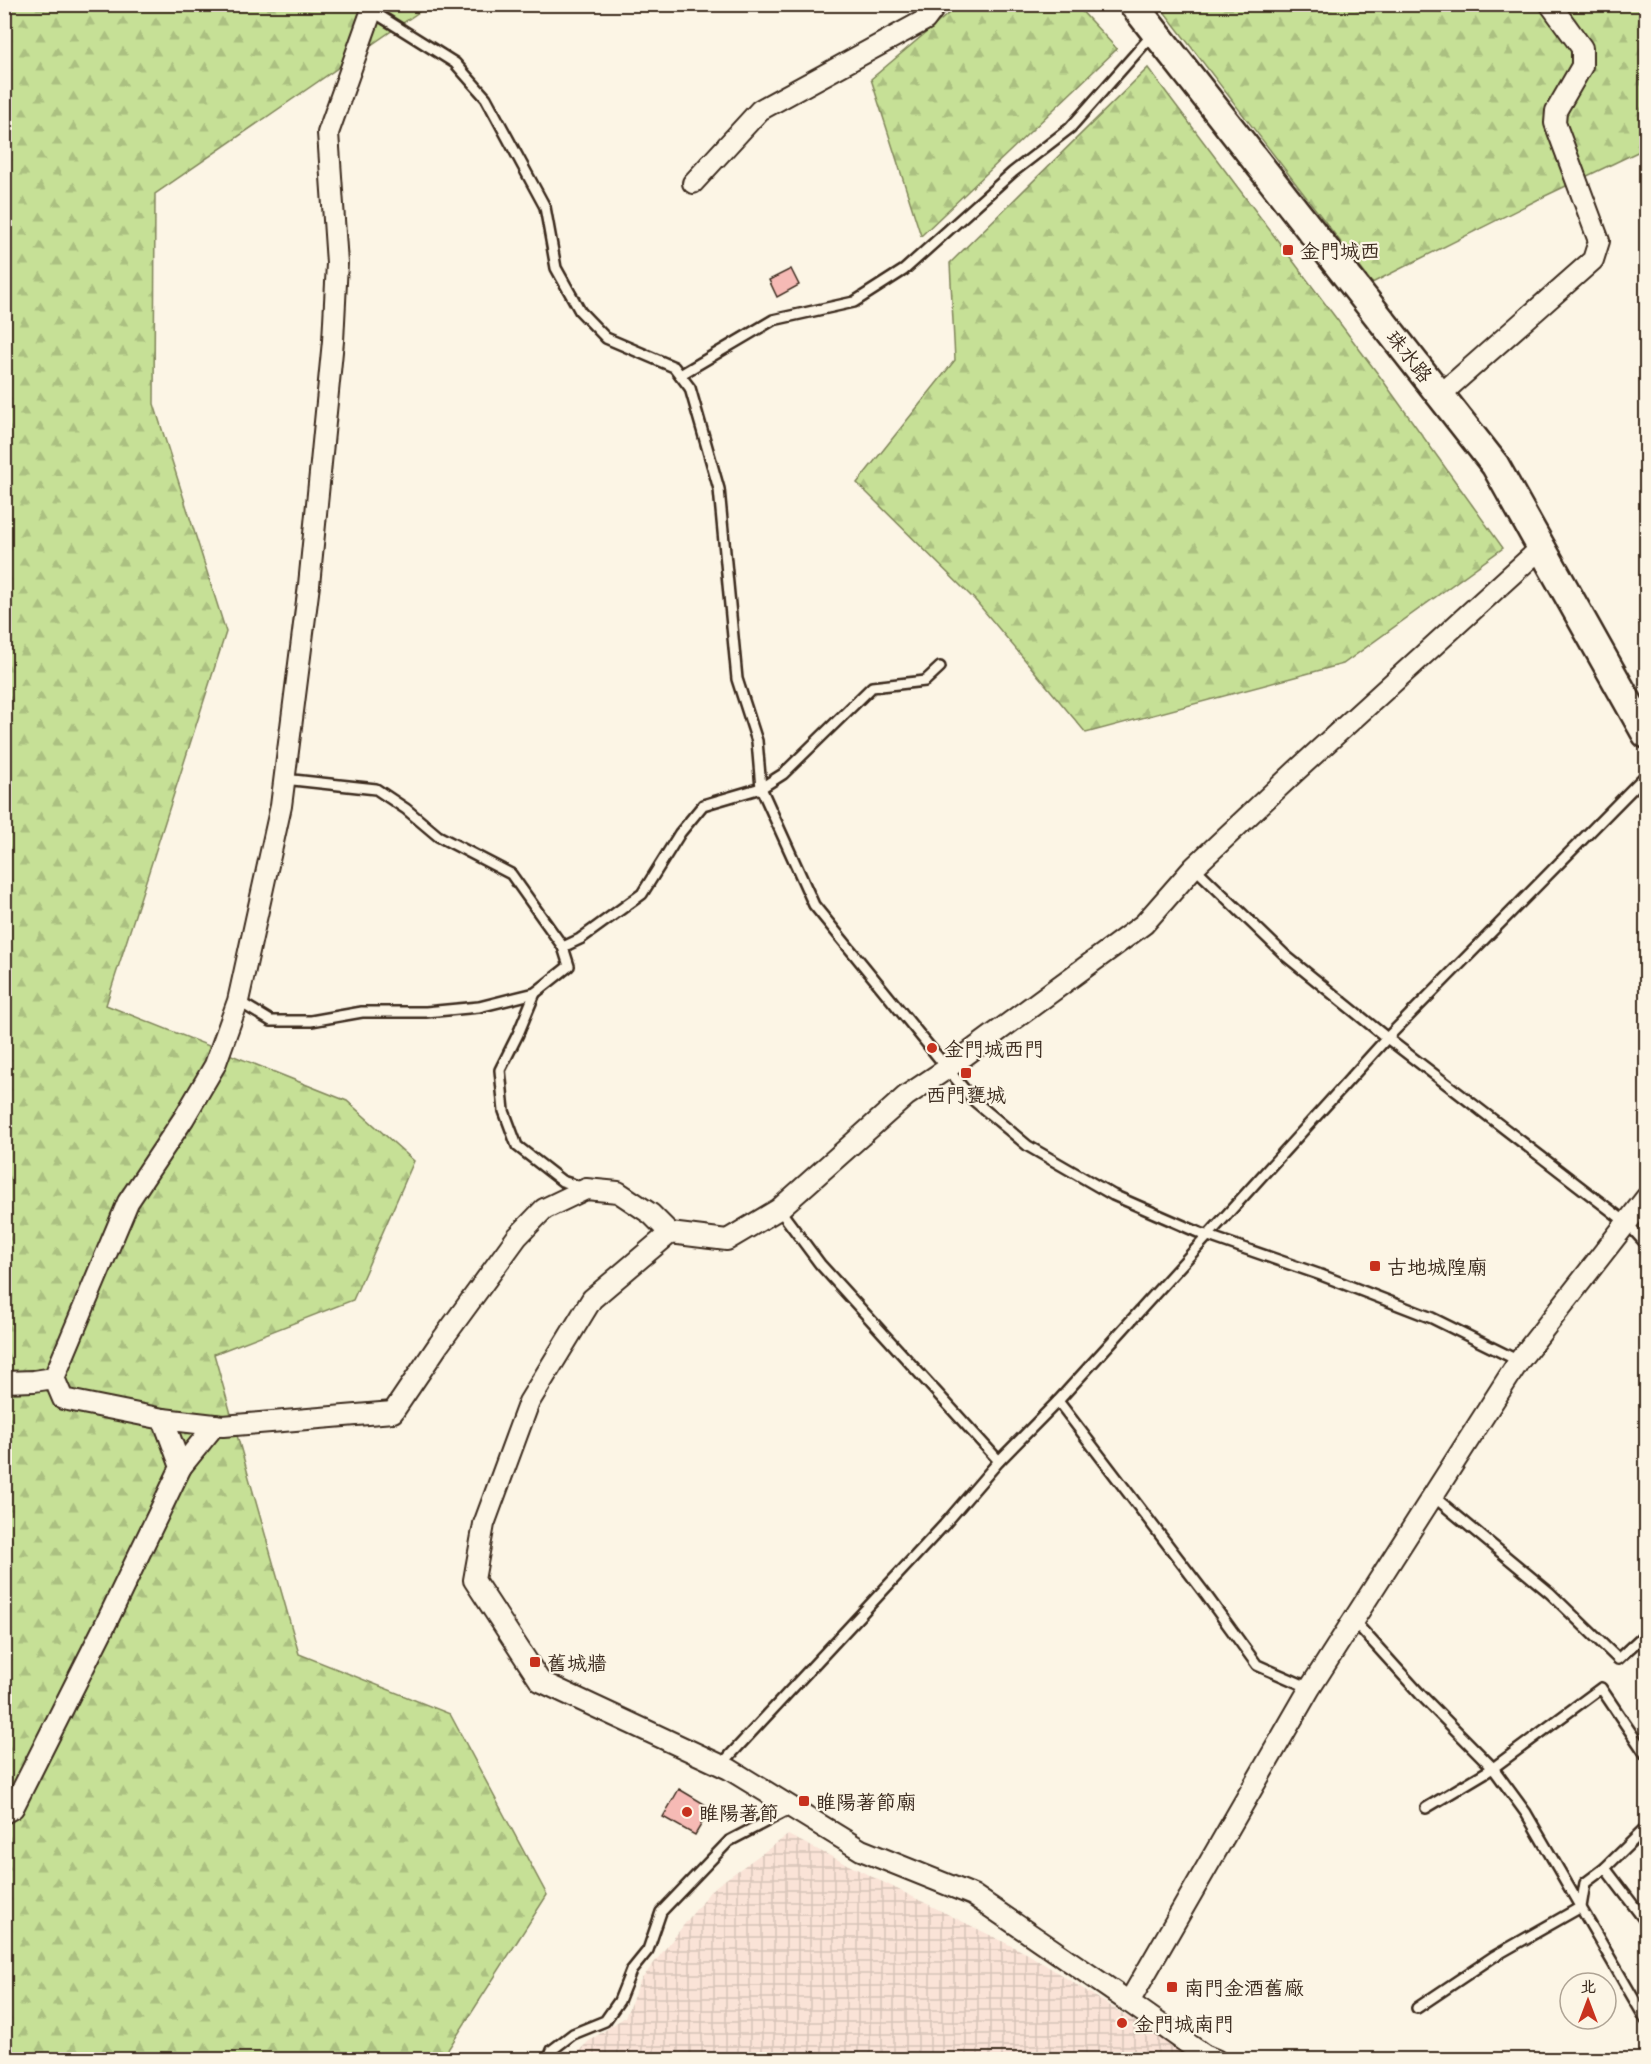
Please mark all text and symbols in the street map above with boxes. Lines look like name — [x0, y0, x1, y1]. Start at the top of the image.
place label: 金門城西 — [1300, 237, 1380, 264]
marker: 金門城西 — [1281, 243, 1295, 257]
street label: 珠水路 — [1381, 324, 1440, 389]
place label: 金門城西門 — [944, 1035, 1044, 1062]
marker: 金門城西門 — [925, 1041, 939, 1055]
marker: 西門甕城 — [959, 1066, 973, 1080]
place label: 西門甕城 — [926, 1081, 1006, 1108]
place label: 古地城隍廟 — [1387, 1253, 1487, 1280]
marker: 古地城隍廟 — [1368, 1259, 1382, 1273]
place label: 舊城牆 — [547, 1649, 607, 1676]
marker: 舊城牆 — [528, 1655, 542, 1669]
place label: 睢陽著節廟 — [816, 1788, 916, 1815]
marker: 睢陽著節廟 — [797, 1794, 811, 1808]
place label: 睢陽著節 — [699, 1799, 779, 1826]
marker: 睢陽著節 — [680, 1805, 694, 1819]
north arrow — [1558, 1971, 1618, 2031]
place label: 南門金酒舊廠 — [1184, 1974, 1304, 2001]
text: 北 — [1580, 1975, 1596, 1997]
marker: 南門金酒舊廠 — [1165, 1980, 1179, 1994]
place label: 金門城南門 — [1134, 2010, 1234, 2037]
marker: 金門城南門 — [1115, 2016, 1129, 2030]

